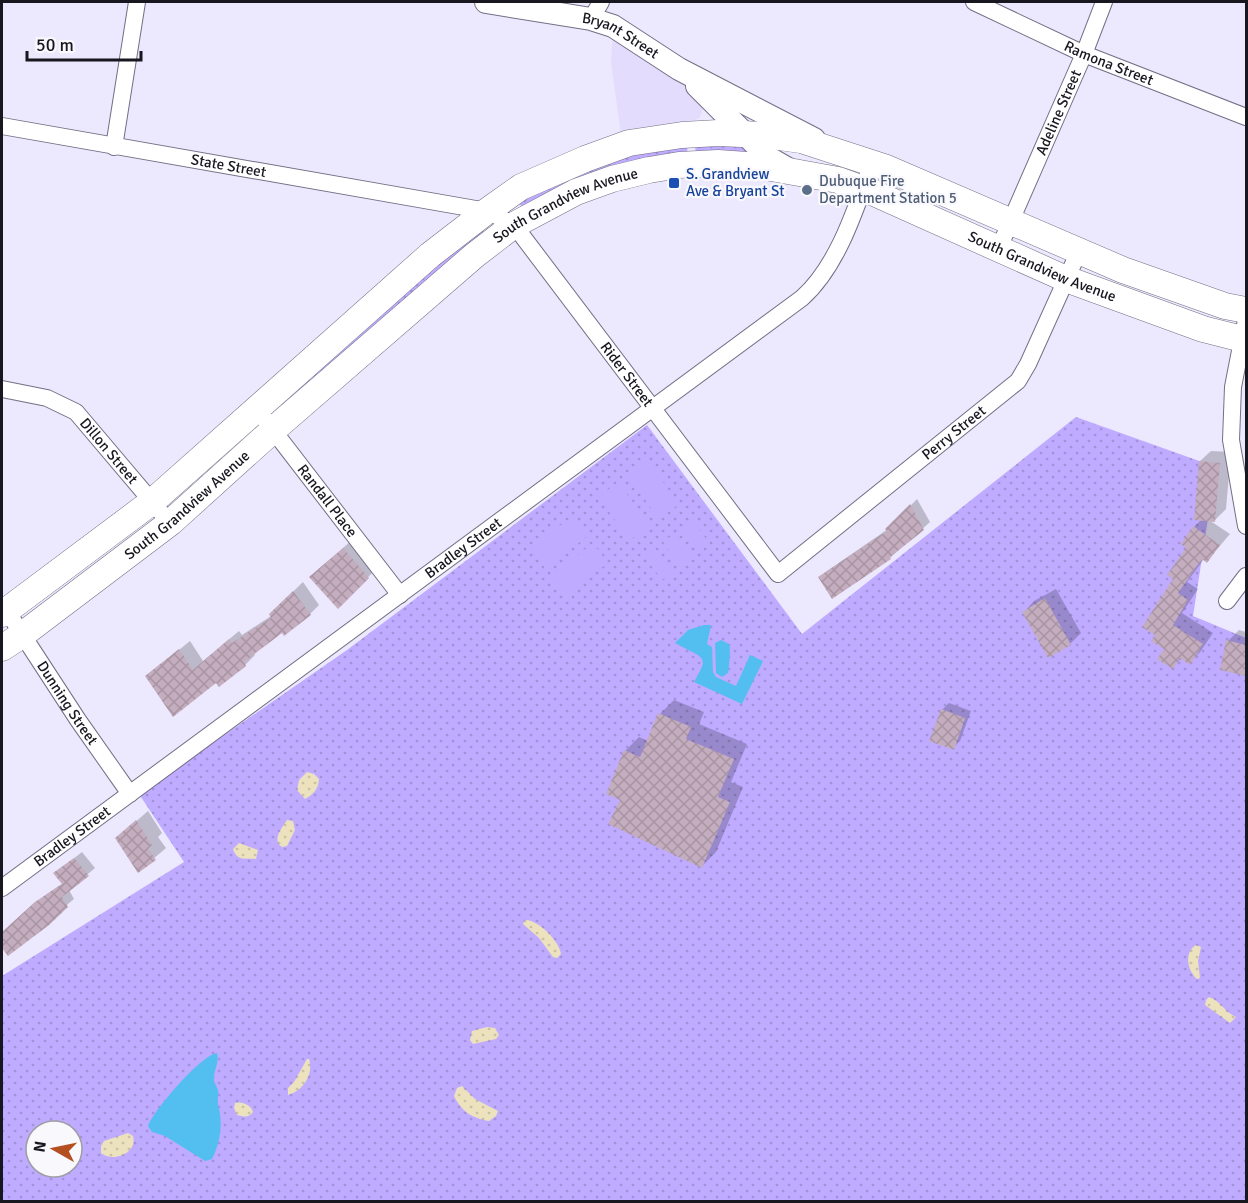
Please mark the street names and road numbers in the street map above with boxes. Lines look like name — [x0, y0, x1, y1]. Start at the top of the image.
street label: Bryant Street — [581, 9, 662, 63]
street label: Ramona Street — [1061, 37, 1156, 89]
street label: Adeline Street — [1032, 67, 1085, 158]
street label: State Street — [190, 150, 268, 181]
street label: South Grandview Avenue — [489, 164, 640, 247]
street label: South Grandview Avenue — [965, 227, 1119, 306]
street label: Rider Street — [597, 338, 657, 410]
street label: Perry Street — [918, 402, 989, 464]
street label: Dillon Street — [76, 414, 142, 487]
street label: South Grandview Avenue — [121, 447, 253, 563]
street label: Randall Place — [294, 461, 361, 541]
street label: Bradley Street — [421, 514, 505, 582]
street label: Dunning Street — [33, 658, 102, 748]
street label: Bradley Street — [30, 802, 114, 871]

